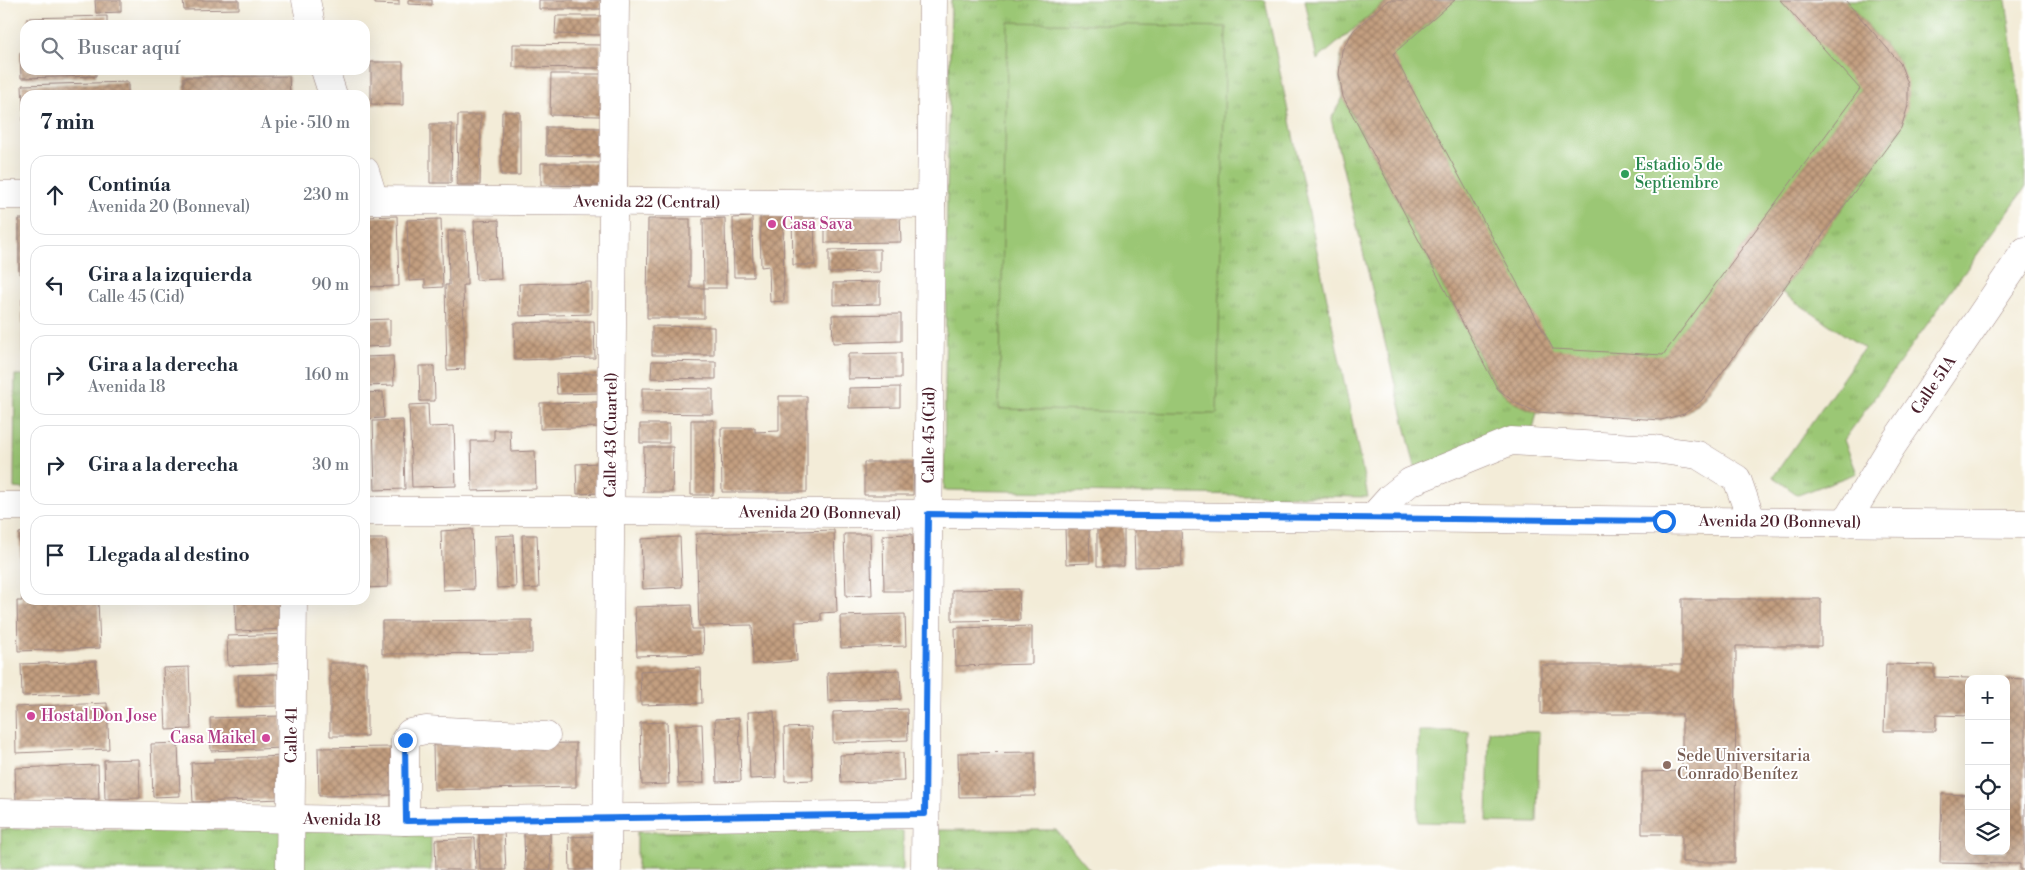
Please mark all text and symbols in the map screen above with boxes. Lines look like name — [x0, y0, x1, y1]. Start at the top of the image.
search box — [20, 20, 370, 75]
icon: search — [38, 34, 66, 62]
text: Buscar aquí — [78, 36, 180, 60]
text: 7 min — [40, 110, 94, 136]
text: A pie · 510 m — [261, 113, 350, 133]
place label: Estadio 5 de Septiembre — [1635, 155, 1723, 193]
marker: Estadio 5 de Septiembre — [1619, 168, 1631, 180]
text: Continúa — [88, 173, 171, 197]
icon: ahead — [41, 181, 69, 209]
text: 230 m — [303, 185, 349, 205]
street label: Avenida 22 (Central) — [573, 191, 720, 213]
text: Avenida 20 (Bonneval) — [88, 197, 250, 217]
place label: Casa Sava — [782, 214, 854, 234]
marker: Casa Sava — [766, 218, 778, 230]
text: Gira a la izquierda — [88, 263, 252, 287]
icon: left — [41, 271, 69, 299]
text: 90 m — [311, 275, 349, 295]
text: Calle 45 (Cid) — [88, 287, 185, 307]
street label: Calle 51A — [1907, 351, 1961, 418]
text: Gira a la derecha — [88, 353, 238, 377]
icon: right — [41, 361, 69, 389]
text: 160 m — [305, 365, 349, 385]
street label: Calle 43 (Cuartel) — [600, 372, 622, 498]
text: Avenida 18 — [88, 377, 166, 397]
street label: Calle 45 (Cid) — [919, 386, 939, 484]
icon: right — [41, 451, 69, 479]
text: Gira a la derecha — [88, 453, 238, 477]
text: 30 m — [312, 455, 349, 475]
street label: Avenida 20 (Bonneval) — [738, 502, 901, 524]
route start — [1653, 510, 1676, 533]
street label: Avenida 20 (Bonneval) — [1698, 511, 1861, 532]
icon: arrive — [41, 541, 69, 569]
text: Llegada al destino — [88, 543, 250, 567]
map controls — [1965, 675, 2010, 855]
button: + — [1965, 675, 2010, 720]
place label: Hostal Don Jose — [41, 706, 157, 726]
street label: Calle 41 — [281, 707, 302, 763]
marker: Hostal Don Jose — [25, 710, 37, 722]
button: − — [1965, 720, 2010, 765]
place label: Casa Maikel — [170, 728, 256, 748]
route end — [394, 729, 417, 752]
marker: Casa Maikel — [260, 732, 272, 744]
place label: Sede Universitaria Conrado Benítez — [1677, 746, 1811, 784]
marker: Sede Universitaria Conrado Benítez — [1661, 759, 1673, 771]
button: locate — [1965, 765, 2010, 810]
street label: Avenida 18 — [302, 809, 381, 831]
button: layers — [1965, 810, 2010, 855]

